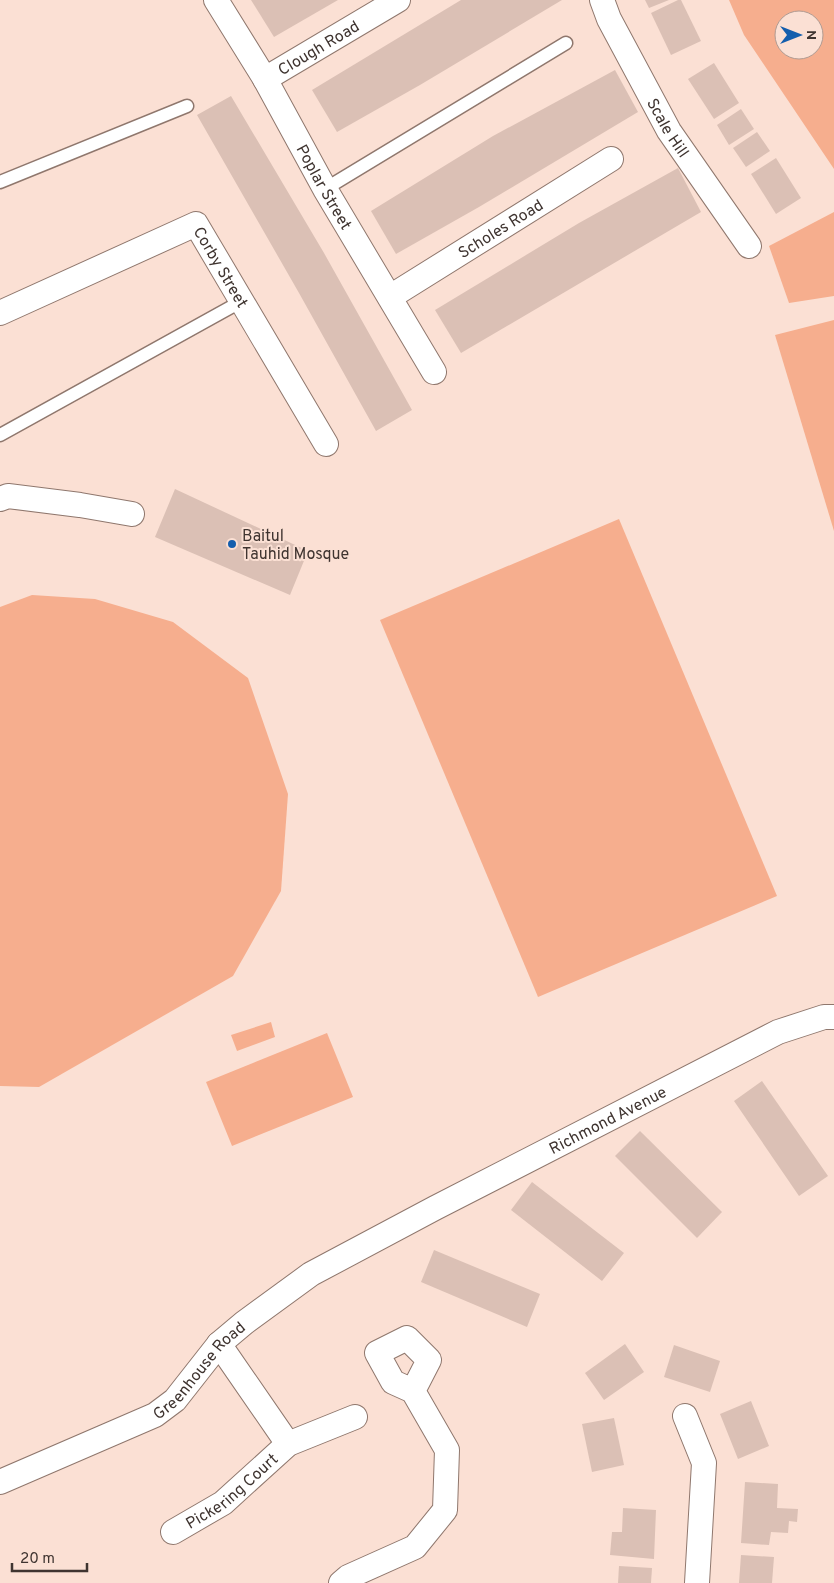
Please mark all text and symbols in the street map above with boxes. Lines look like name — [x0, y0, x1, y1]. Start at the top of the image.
north arrow — [774, 10, 824, 60]
street label: Clough Road — [275, 17, 364, 81]
text: N — [802, 30, 819, 40]
street label: Scale Hill — [641, 95, 692, 162]
street label: Poplar Street — [291, 141, 355, 234]
street label: Scholes Road — [455, 196, 548, 264]
street label: Corby Street — [188, 224, 251, 312]
place label: Baitul Tauhid Mosque — [242, 527, 349, 565]
marker: Baitul Tauhid Mosque — [226, 538, 238, 550]
street label: Richmond Avenue — [546, 1083, 671, 1160]
street label: Greenhouse Road — [150, 1318, 250, 1425]
street label: Pickering Court — [183, 1450, 283, 1534]
scale bar — [12, 1540, 88, 1572]
text: 20 m — [20, 1550, 55, 1569]

